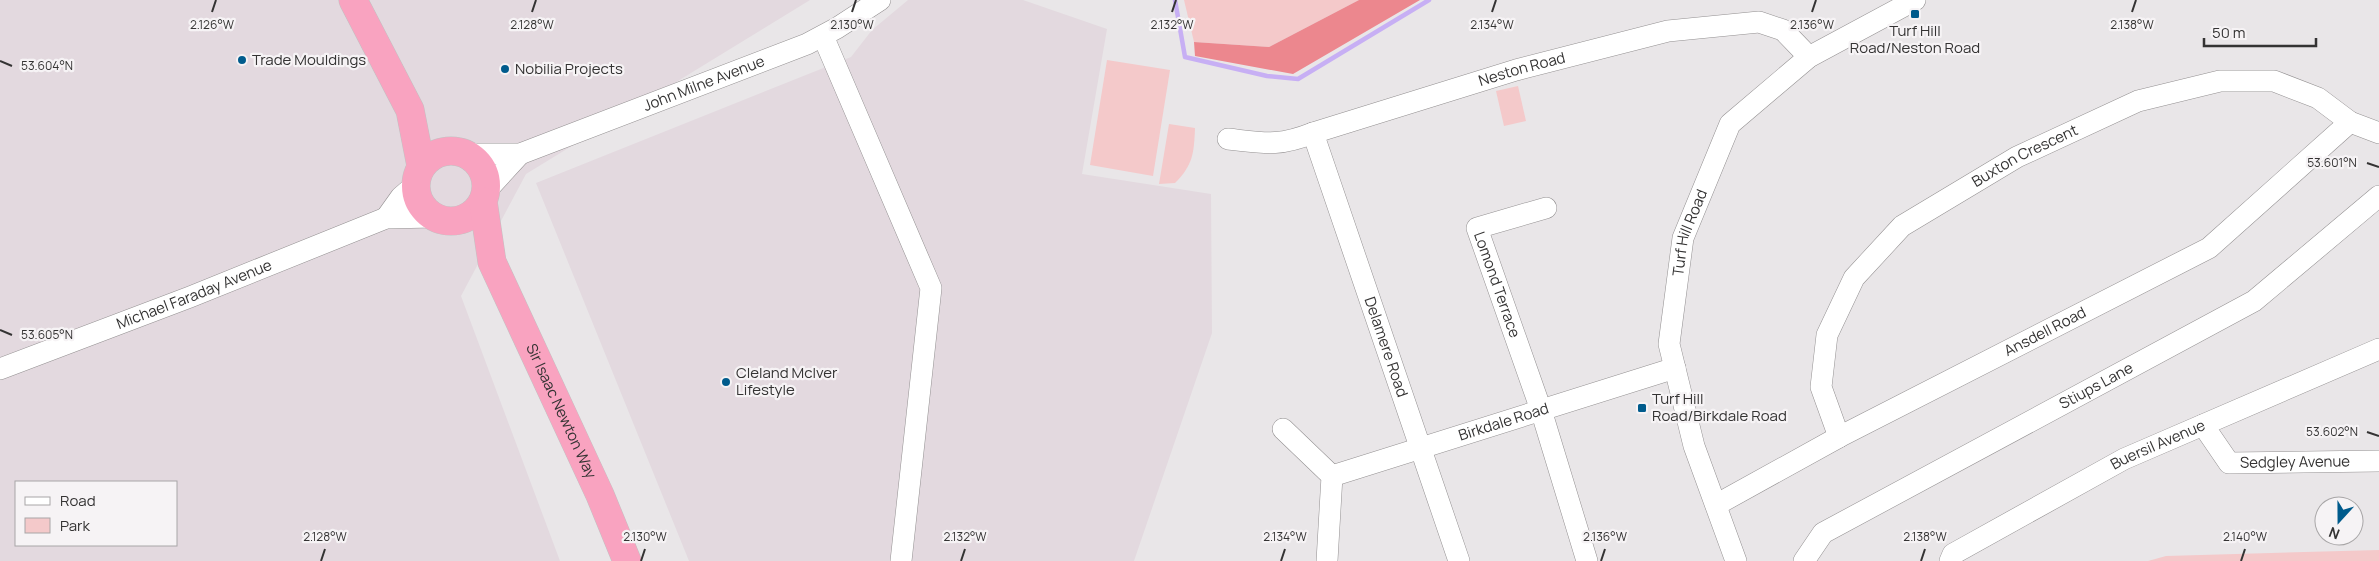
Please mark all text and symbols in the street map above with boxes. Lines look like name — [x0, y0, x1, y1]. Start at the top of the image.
marker: Turf Hill Road/Neston Road — [1909, 8, 1921, 20]
scale bar — [2204, 15, 2316, 47]
text: 2.126°W — [190, 16, 235, 33]
text: 2.128°W — [510, 16, 555, 33]
text: 2.130°W — [830, 16, 875, 33]
text: 2.132°W — [1150, 16, 1194, 33]
text: 2.134°W — [1470, 16, 1514, 33]
text: 2.136°W — [1790, 16, 1835, 33]
text: 2.138°W — [2110, 16, 2154, 33]
place label: Turf Hill Road/Neston Road — [1850, 20, 1980, 58]
text: 50 m — [2212, 22, 2246, 43]
street label: Neston Road — [1476, 47, 1567, 91]
place label: Trade Mouldings — [252, 49, 366, 70]
street label: John Milne Avenue — [640, 50, 768, 116]
marker: Trade Mouldings — [236, 54, 248, 66]
text: 53.604°N — [21, 57, 73, 74]
place label: Nobilia Projects — [515, 58, 623, 79]
marker: Nobilia Projects — [499, 63, 511, 75]
street label: Buxton Crescent — [1968, 119, 2081, 192]
text: 53.601°N — [2307, 154, 2357, 171]
street label: Turf Hill Road — [1667, 186, 1712, 277]
street label: Lomond Terrace — [1469, 229, 1526, 341]
street label: Michael Faraday Avenue — [113, 254, 275, 334]
street label: Delamere Road — [1360, 294, 1413, 400]
street label: Ansdell Road — [2000, 302, 2090, 361]
text: 53.605°N — [21, 326, 73, 343]
street label: Sir Isaac Newton Way — [521, 340, 602, 482]
street label: Stiups Lane — [2055, 357, 2137, 414]
place label: Cleland McIver Lifestyle — [736, 362, 838, 400]
marker: Cleland McIver Lifestyle — [720, 376, 732, 388]
place label: Turf Hill Road/Birkdale Road — [1652, 388, 1787, 426]
street label: Birkdale Road — [1456, 397, 1551, 446]
marker: Turf Hill Road/Birkdale Road — [1636, 402, 1648, 414]
street label: Buersil Avenue — [2107, 414, 2208, 474]
text: 53.602°N — [2306, 423, 2358, 440]
street label: Sedgley Avenue — [2240, 450, 2350, 473]
legend — [15, 481, 178, 546]
text: Road — [60, 490, 96, 511]
north arrow — [2314, 496, 2364, 546]
text: Park — [60, 515, 90, 536]
text: N — [2326, 523, 2342, 544]
text: 2.128°W — [303, 528, 348, 545]
text: 2.130°W — [623, 528, 668, 545]
text: 2.132°W — [943, 528, 987, 545]
text: 2.134°W — [1263, 528, 1307, 545]
text: 2.136°W — [1583, 528, 1628, 545]
text: 2.138°W — [1903, 528, 1947, 545]
text: 2.140°W — [2223, 528, 2268, 545]

